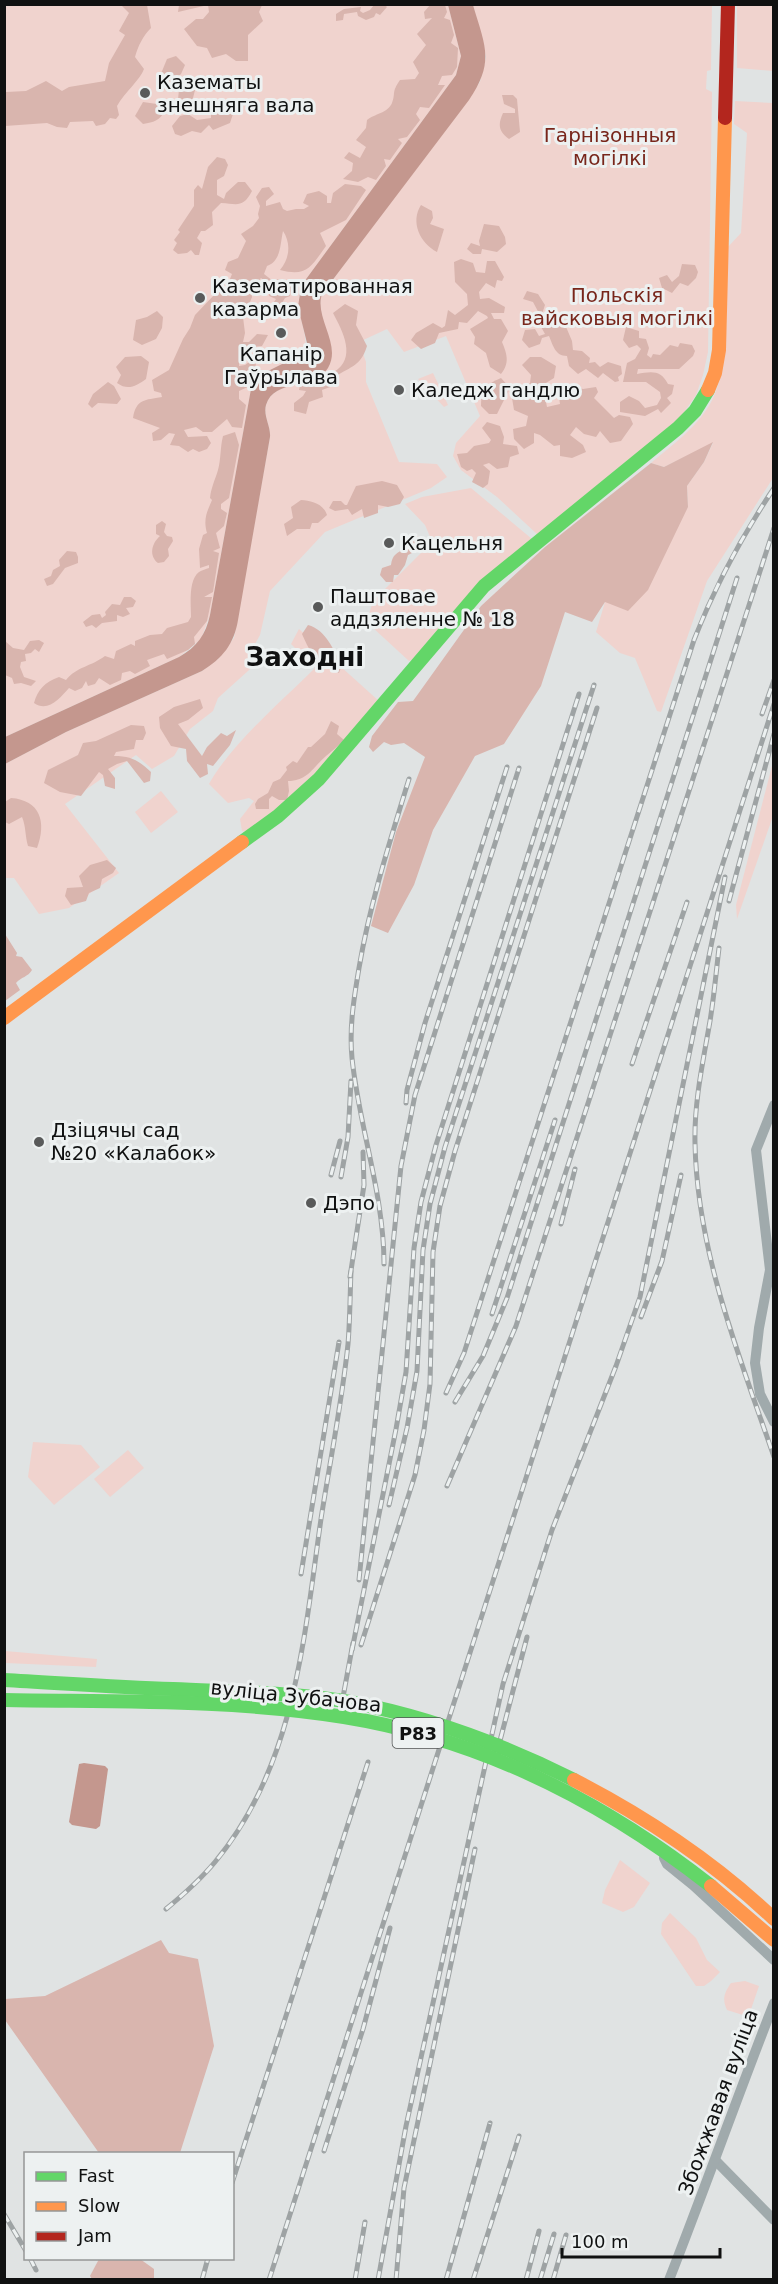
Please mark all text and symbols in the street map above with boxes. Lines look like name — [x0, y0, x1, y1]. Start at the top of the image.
place label: Казематы знешняга вала — [157, 70, 315, 117]
marker: Казематы знешняга вала — [138, 86, 152, 100]
park label: Гарнізонныя могілкі — [544, 123, 676, 170]
place label: Казематированная казарма — [212, 274, 413, 321]
park label: Польскія вайсковыя могілкі — [521, 283, 713, 330]
marker: Казематированная казарма — [193, 291, 207, 305]
marker: Капанір Гаўрылава — [274, 326, 288, 340]
place label: Капанір Гаўрылава — [224, 342, 338, 389]
place label: Каледж гандлю — [411, 378, 580, 402]
marker: Каледж гандлю — [392, 383, 406, 397]
place label: Кацельня — [401, 531, 503, 555]
marker: Кацельня — [382, 536, 396, 550]
place label: Паштовае аддзяленне № 18 — [330, 584, 515, 631]
marker: Паштовае аддзяленне № 18 — [311, 600, 325, 614]
district label: Заходні — [246, 642, 364, 672]
place label: Дзіцячы сад №20 «Калабок» — [51, 1118, 216, 1165]
marker: Дзіцячы сад №20 «Калабок» — [32, 1135, 46, 1149]
place label: Дэпо — [323, 1191, 375, 1215]
marker: Дэпо — [304, 1196, 318, 1210]
street label: вуліца Зубачова — [209, 1675, 383, 1717]
road number: Р83 — [392, 1718, 444, 1748]
street label: Збожжавая вуліца — [673, 2006, 763, 2198]
legend — [24, 2152, 234, 2260]
text: Fast — [78, 2165, 114, 2186]
text: Slow — [78, 2195, 120, 2216]
scale bar — [562, 2221, 720, 2259]
text: Jam — [77, 2225, 112, 2246]
text: 100 m — [571, 2231, 629, 2252]

